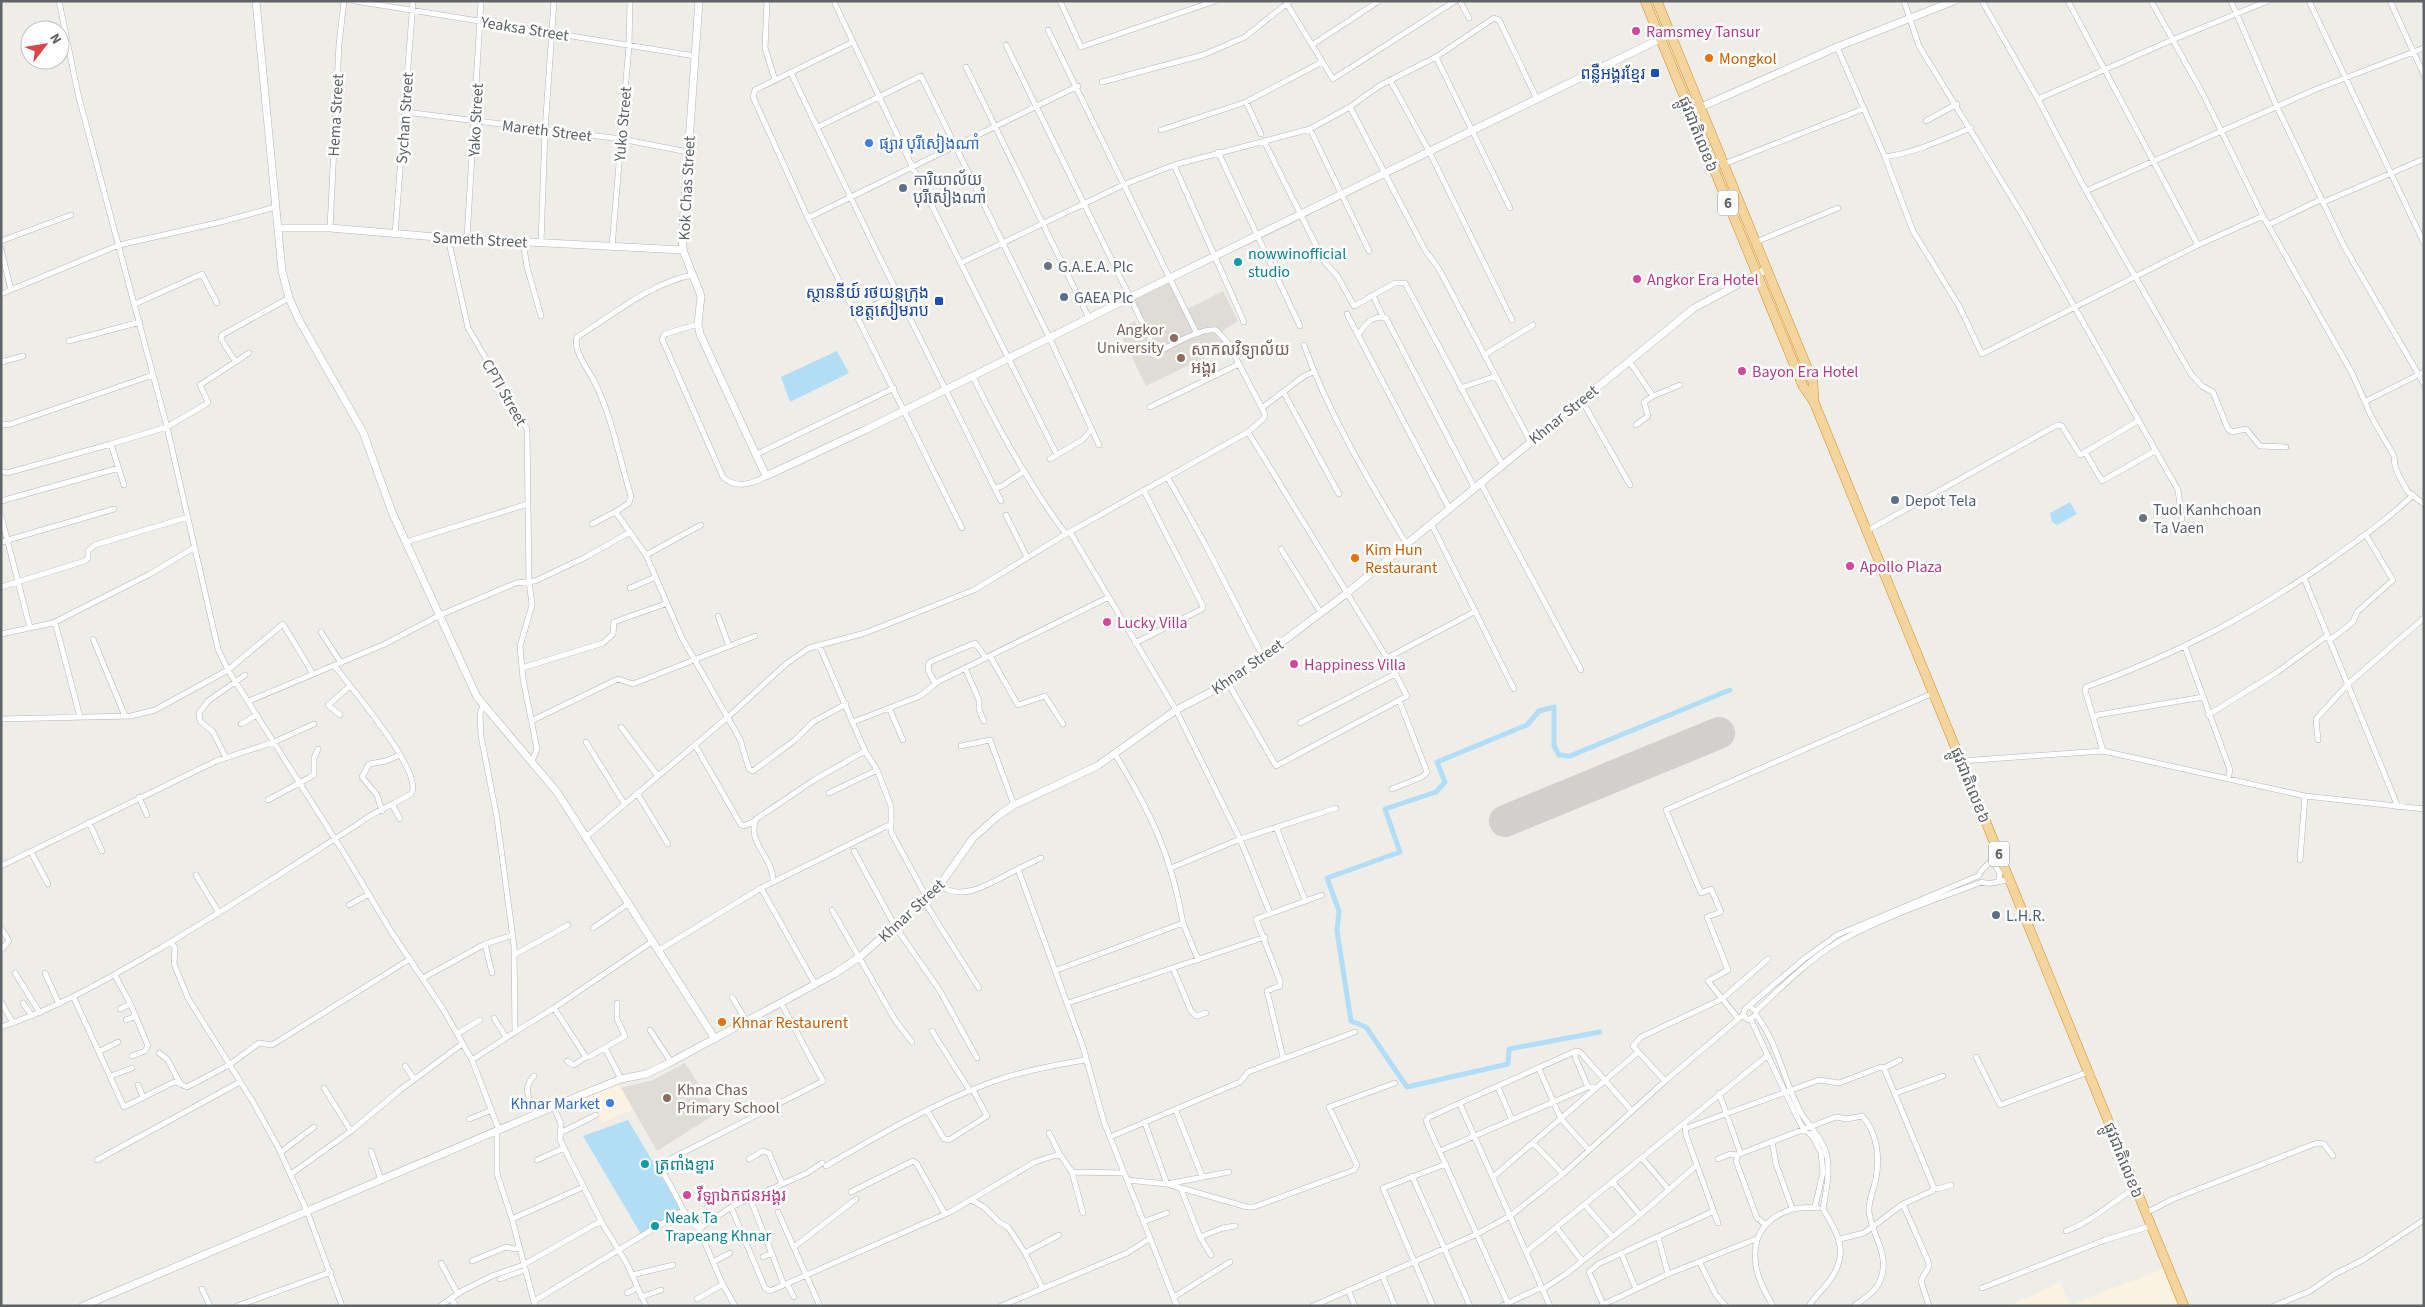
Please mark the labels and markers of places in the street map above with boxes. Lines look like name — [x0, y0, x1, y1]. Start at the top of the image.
place label: Ramsmey Tansur — [1646, 21, 1761, 43]
marker: Ramsmey Tansur — [1630, 25, 1642, 37]
place label: Mongkol — [1719, 48, 1777, 70]
marker: Mongkol — [1703, 52, 1715, 64]
place label: ពន្លឺអង្គរខ្មែរ — [1580, 63, 1645, 85]
marker: ពន្លឺអង្គរខ្មែរ — [1649, 67, 1661, 79]
place label: ផ្សារ បុរីសៀងណាំ — [879, 133, 980, 155]
marker: ផ្សារ បុរីសៀងណាំ — [863, 137, 875, 149]
place label: ការិយាល័យ បុរីសៀងណាំ — [913, 169, 986, 209]
marker: ការិយាល័យ បុរីសៀងណាំ — [897, 182, 909, 194]
place label: nowwinofficial studio — [1248, 243, 1346, 283]
place label: G.A.E.A. Plc — [1058, 256, 1133, 278]
marker: nowwinofficial studio — [1232, 256, 1244, 268]
marker: G.A.E.A. Plc — [1042, 260, 1054, 272]
place label: Angkor Era Hotel — [1647, 269, 1758, 291]
marker: Angkor Era Hotel — [1631, 273, 1643, 285]
place label: ស្ថាននីយ៍ រថយន្តក្រុង ខេត្តសៀមរាប — [806, 281, 929, 322]
place label: GAEA Plc — [1074, 287, 1133, 309]
marker: GAEA Plc — [1058, 291, 1070, 303]
marker: ស្ថាននីយ៍ រថយន្តក្រុង ខេត្តសៀមរាប — [933, 295, 945, 307]
place label: Angkor University — [1097, 319, 1165, 359]
marker: Angkor University — [1168, 332, 1180, 344]
place label: សាកលវិទ្យាល័យ អង្គរ — [1191, 339, 1290, 379]
marker: សាកលវិទ្យាល័យ អង្គរ — [1175, 352, 1187, 364]
place label: Bayon Era Hotel — [1752, 361, 1858, 383]
marker: Bayon Era Hotel — [1736, 365, 1748, 377]
place label: Depot Tela — [1905, 490, 1976, 512]
marker: Depot Tela — [1889, 494, 1901, 506]
place label: Tuol Kanhchoan Ta Vaen — [2153, 499, 2262, 539]
marker: Tuol Kanhchoan Ta Vaen — [2137, 512, 2149, 524]
place label: Kim Hun Restaurant — [1365, 539, 1438, 579]
marker: Kim Hun Restaurant — [1349, 552, 1361, 564]
place label: Apollo Plaza — [1860, 556, 1942, 578]
marker: Apollo Plaza — [1844, 560, 1856, 572]
place label: Lucky Villa — [1117, 612, 1188, 634]
marker: Lucky Villa — [1101, 616, 1113, 628]
place label: Happiness Villa — [1304, 654, 1406, 676]
marker: Happiness Villa — [1288, 658, 1300, 670]
place label: L.H.R. — [2006, 905, 2045, 927]
marker: L.H.R. — [1990, 909, 2002, 921]
place label: Khnar Restaurent — [732, 1012, 849, 1034]
marker: Khnar Restaurent — [716, 1016, 728, 1028]
place label: Khna Chas Primary School — [677, 1079, 779, 1119]
marker: Khna Chas Primary School — [661, 1092, 673, 1104]
place label: Khnar Market — [510, 1093, 601, 1115]
marker: Khnar Market — [604, 1097, 616, 1109]
place label: ត្រពាំងខ្នារ — [655, 1154, 714, 1176]
marker: ត្រពាំងខ្នារ — [639, 1158, 651, 1170]
place label: វីឡាឯកជនអង្គរ — [696, 1185, 786, 1207]
marker: វីឡាឯកជនអង្គរ — [681, 1189, 693, 1201]
place label: Neak Ta Trapeang Khnar — [665, 1207, 772, 1247]
marker: Neak Ta Trapeang Khnar — [649, 1220, 661, 1232]

